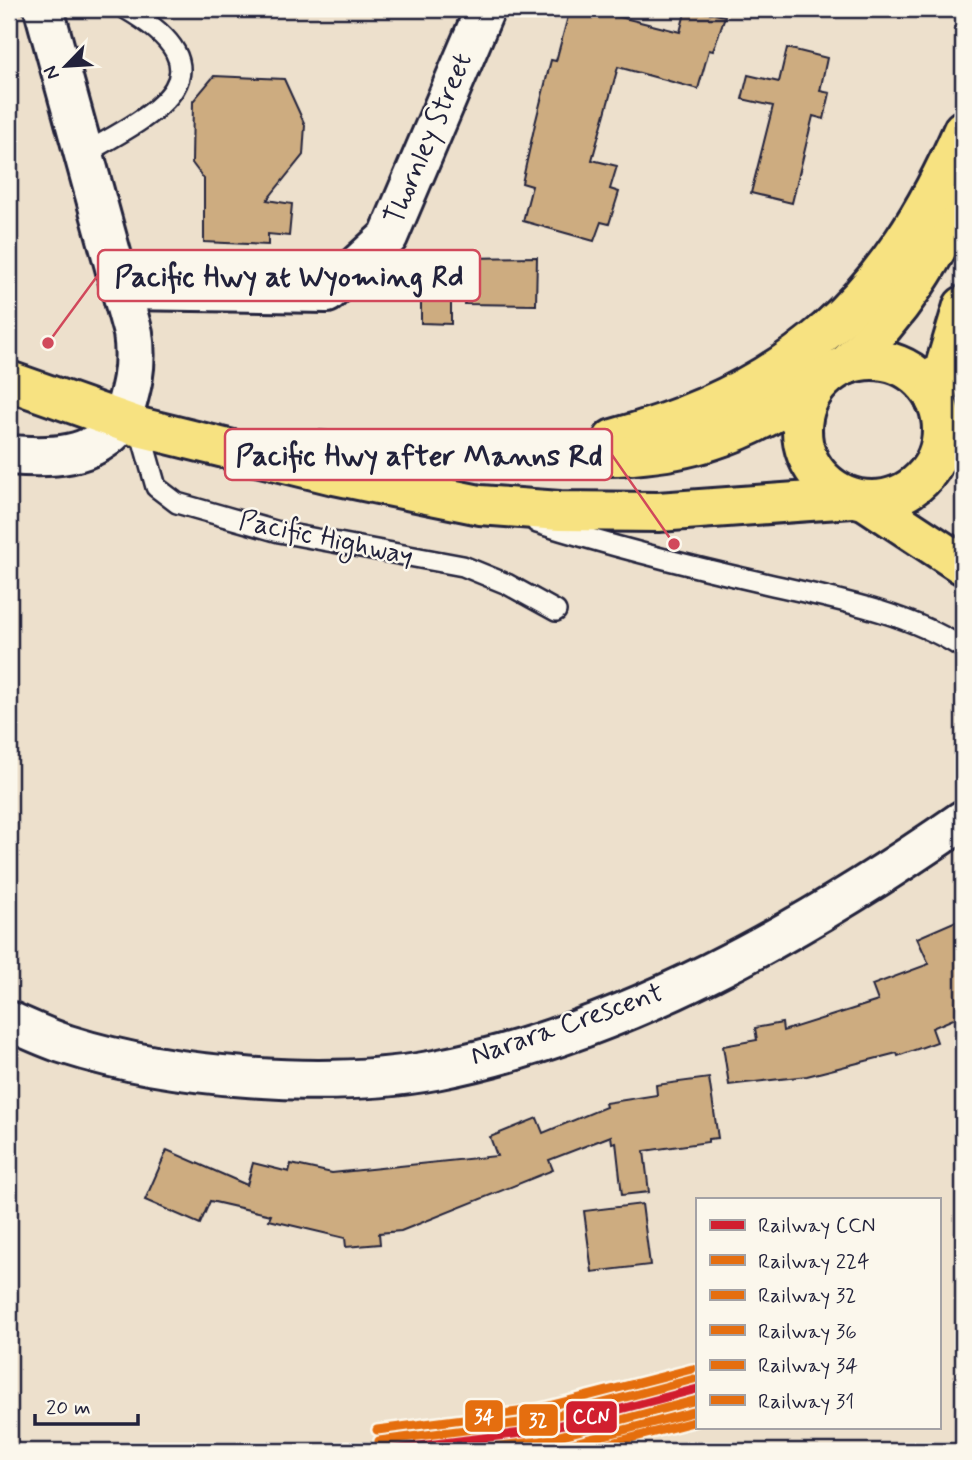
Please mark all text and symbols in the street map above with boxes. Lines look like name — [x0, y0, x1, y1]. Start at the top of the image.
north arrow — [32, 32, 102, 102]
street label: Thornley Street — [376, 48, 482, 230]
text: N — [38, 62, 66, 84]
callout: Pacific Hwy at Wyoming Rd — [98, 250, 480, 301]
text: Pacific Hwy at Wyoming Rd — [114, 258, 464, 298]
callout: Pacific Hwy after Manns Rd — [225, 429, 612, 480]
text: Pacific Hwy after Manns Rd — [235, 437, 603, 476]
street label: Pacific Highway — [235, 502, 417, 577]
street label: Narara Crescent — [466, 975, 668, 1075]
legend — [696, 1198, 940, 1428]
text: Railway CCN — [758, 1212, 876, 1240]
text: Railway 224 — [758, 1248, 870, 1276]
text: Railway 32 — [758, 1282, 856, 1310]
text: Railway 36 — [758, 1318, 857, 1346]
text: Railway 34 — [758, 1352, 858, 1380]
scale bar — [35, 1383, 138, 1427]
text: Railway 31 — [758, 1388, 854, 1416]
text: 20 m — [46, 1394, 91, 1422]
line badge: 34 — [464, 1399, 504, 1433]
line badge: CCN — [565, 1400, 618, 1434]
line badge: 32 — [518, 1403, 559, 1437]
text: 34 — [474, 1405, 495, 1430]
text: CCN — [573, 1405, 610, 1430]
text: 32 — [529, 1409, 547, 1434]

